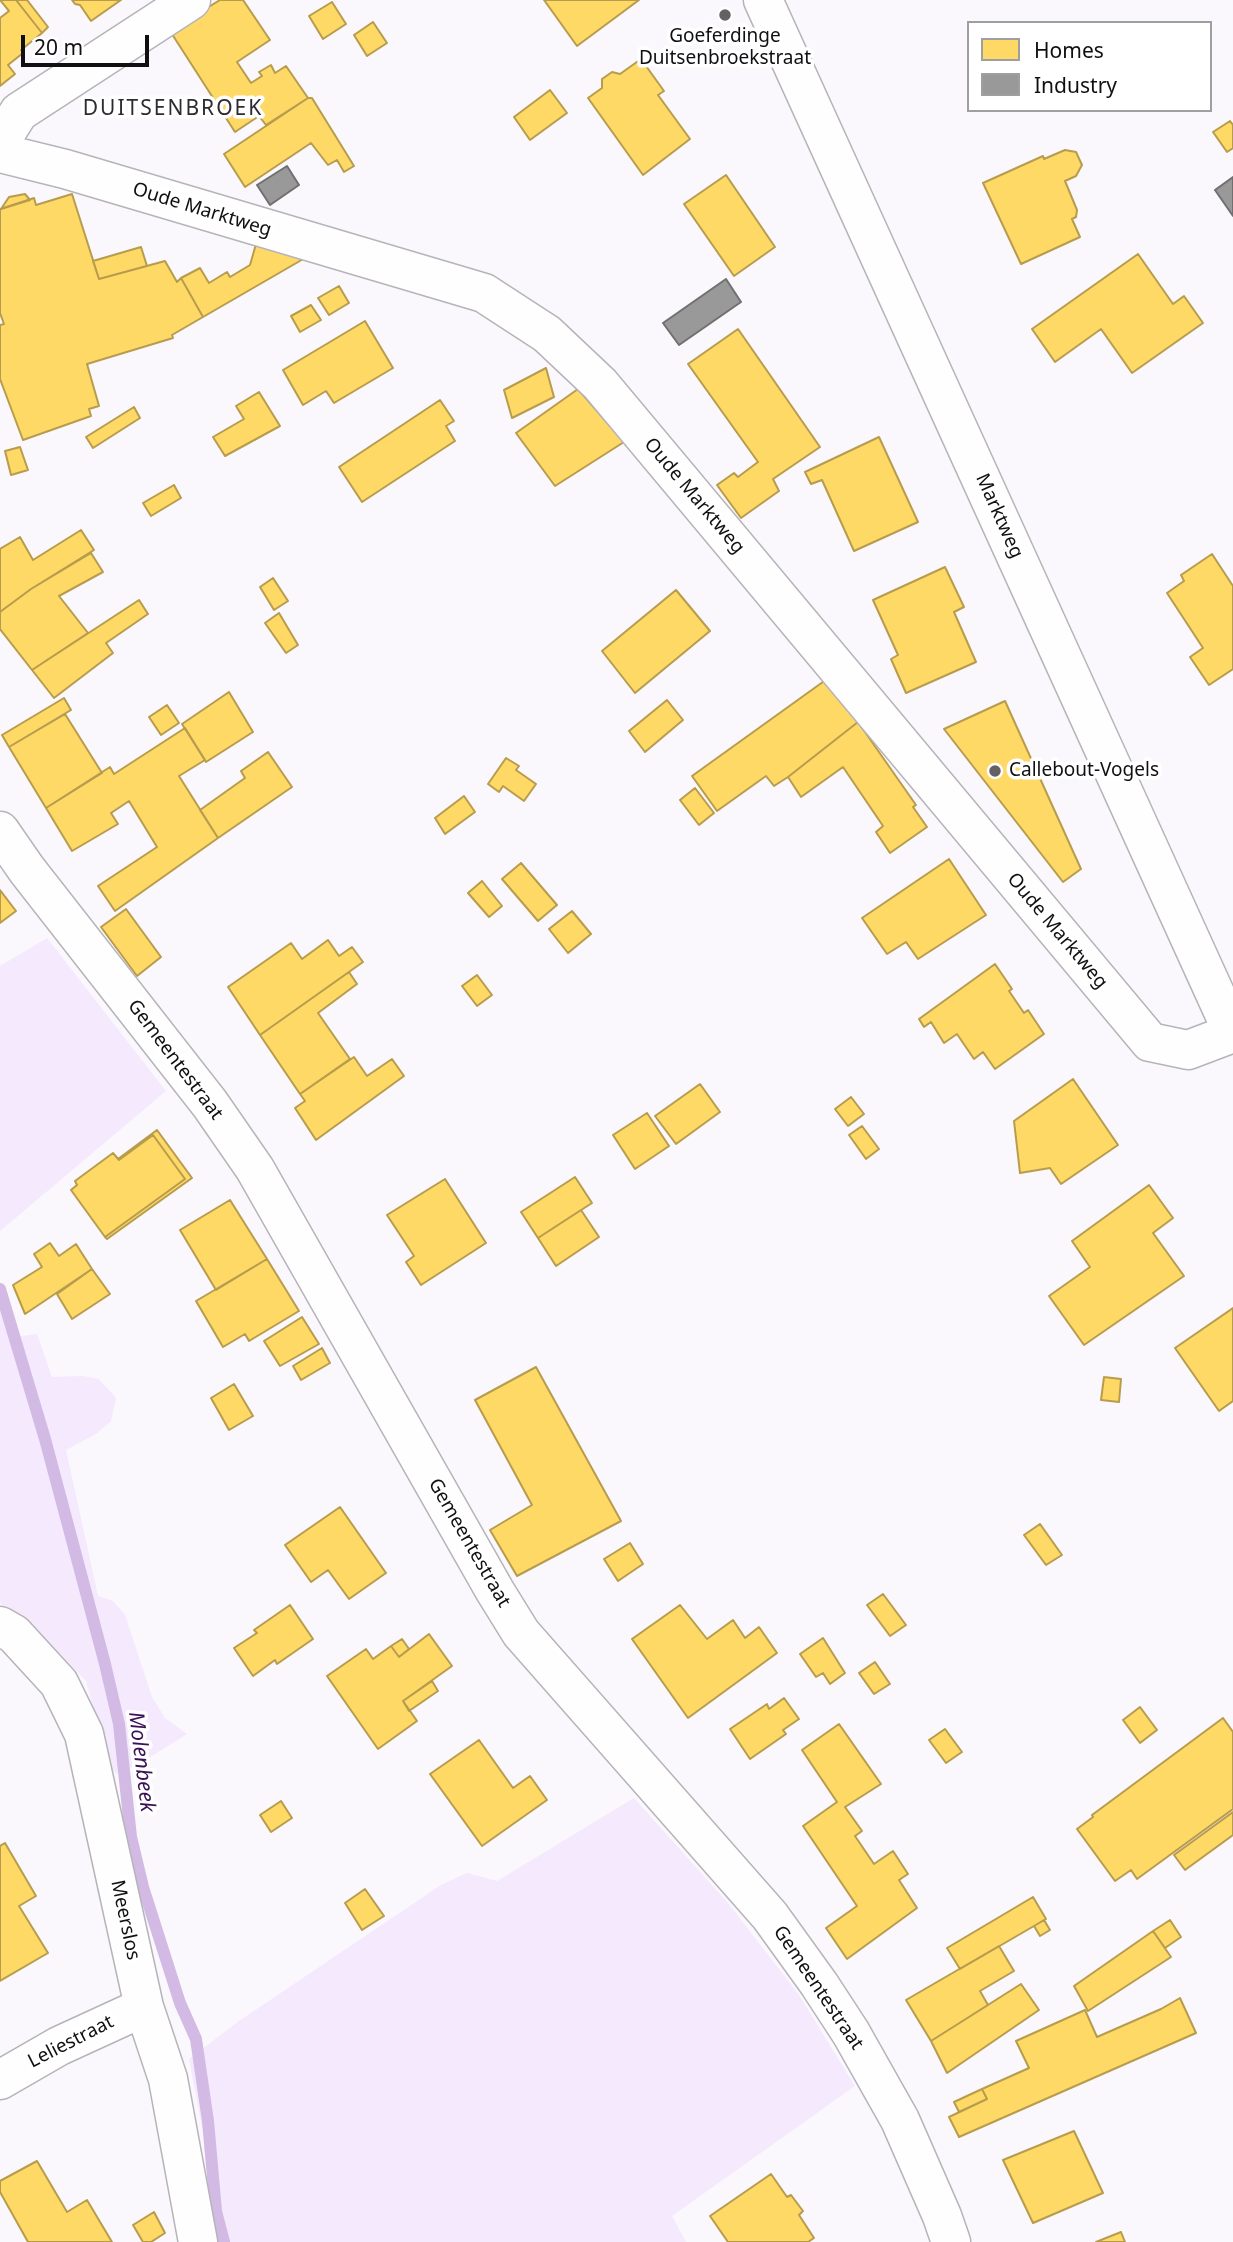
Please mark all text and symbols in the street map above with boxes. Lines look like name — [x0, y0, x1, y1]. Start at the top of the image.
marker: Goeferdinge Duitsenbroekstraat — [717, 7, 733, 23]
scale bar — [24, 21, 152, 65]
legend — [967, 21, 1212, 112]
place label: Goeferdinge Duitsenbroekstraat — [639, 26, 811, 70]
text: 20 m — [34, 33, 83, 61]
text: Homes — [1034, 36, 1104, 64]
text: Industry — [1034, 71, 1117, 99]
district label: DUITSENBROEK — [84, 96, 262, 122]
street label: Oude Marktweg — [130, 178, 274, 242]
street label: Oude Marktweg — [639, 434, 749, 558]
street label: Marktweg — [970, 470, 1028, 562]
place label: Callebout-Vogels — [1009, 760, 1159, 782]
marker: Callebout-Vogels — [987, 763, 1003, 779]
street label: Oude Marktweg — [1002, 869, 1112, 993]
street label: Gemeentestraat — [122, 995, 228, 1125]
street label: Gemeentestraat — [423, 1475, 515, 1611]
water label: Molenbeek — [122, 1710, 160, 1814]
street label: Meerslos — [105, 1878, 145, 1962]
street label: Gemeentestraat — [768, 1922, 868, 2054]
street label: Leliestraat — [24, 2011, 118, 2073]

